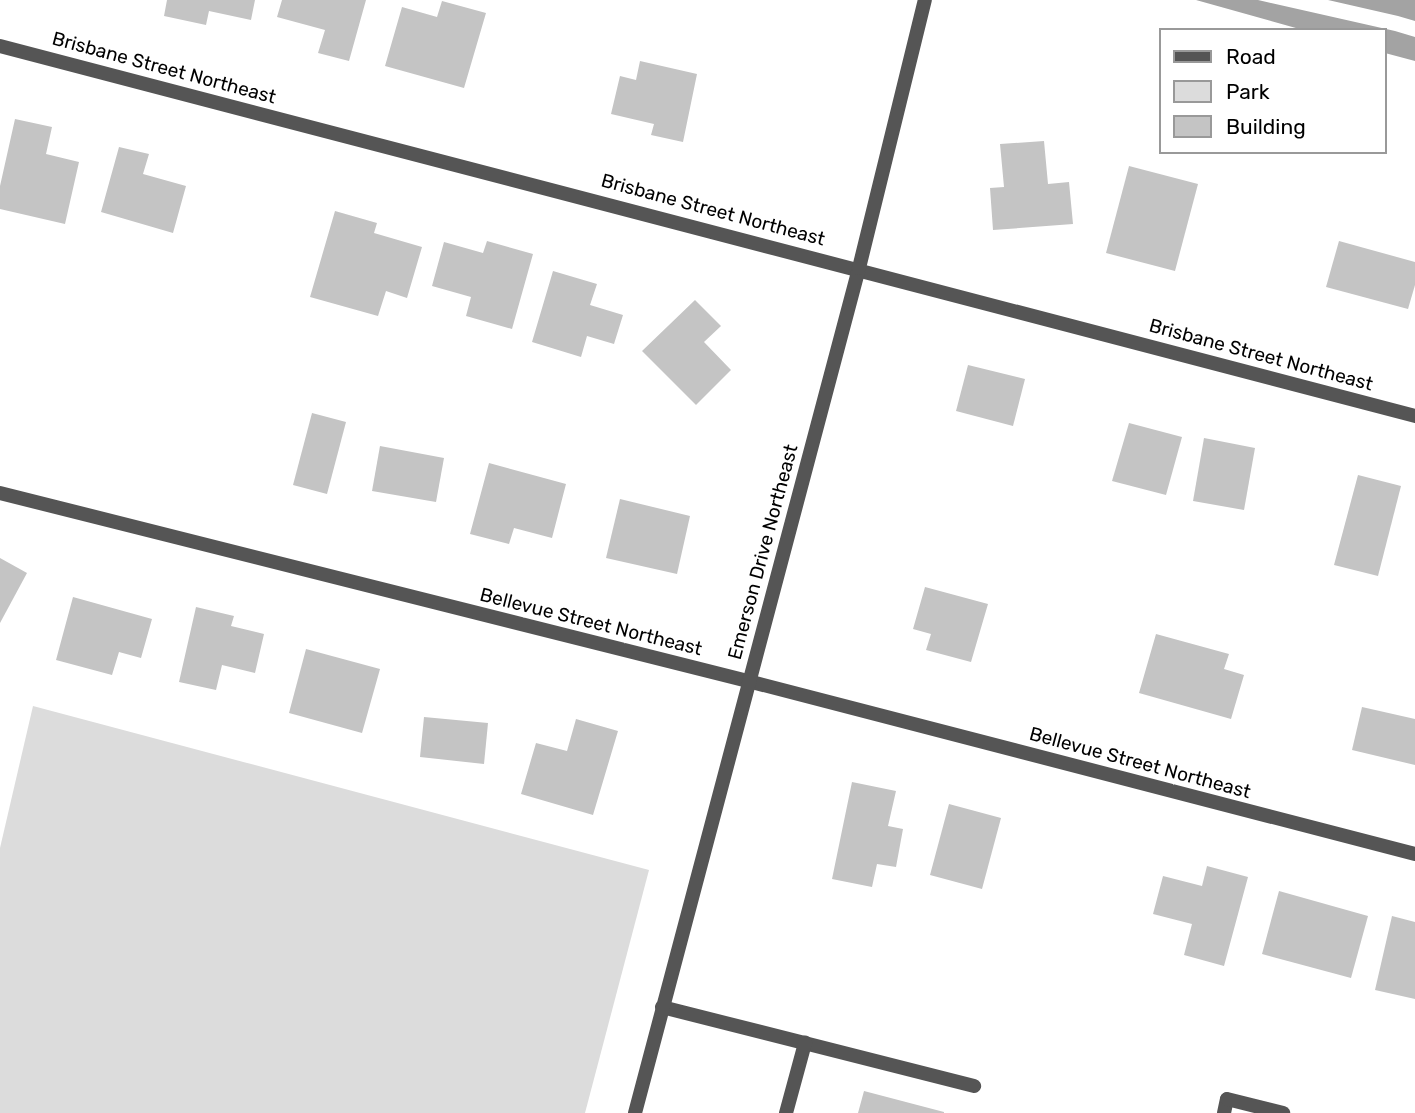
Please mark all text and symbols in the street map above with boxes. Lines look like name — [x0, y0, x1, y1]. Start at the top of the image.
street label: Brisbane Street Northeast — [50, 27, 278, 109]
legend — [1160, 28, 1387, 154]
text: Road — [1226, 44, 1276, 69]
text: Park — [1226, 79, 1270, 104]
text: Building — [1226, 114, 1306, 139]
street label: Brisbane Street Northeast — [599, 169, 827, 251]
street label: Brisbane Street Northeast — [1147, 314, 1375, 396]
street label: Emerson Drive Northeast — [723, 442, 803, 662]
street label: Bellevue Street Northeast — [477, 583, 705, 661]
street label: Bellevue Street Northeast — [1027, 722, 1253, 804]

